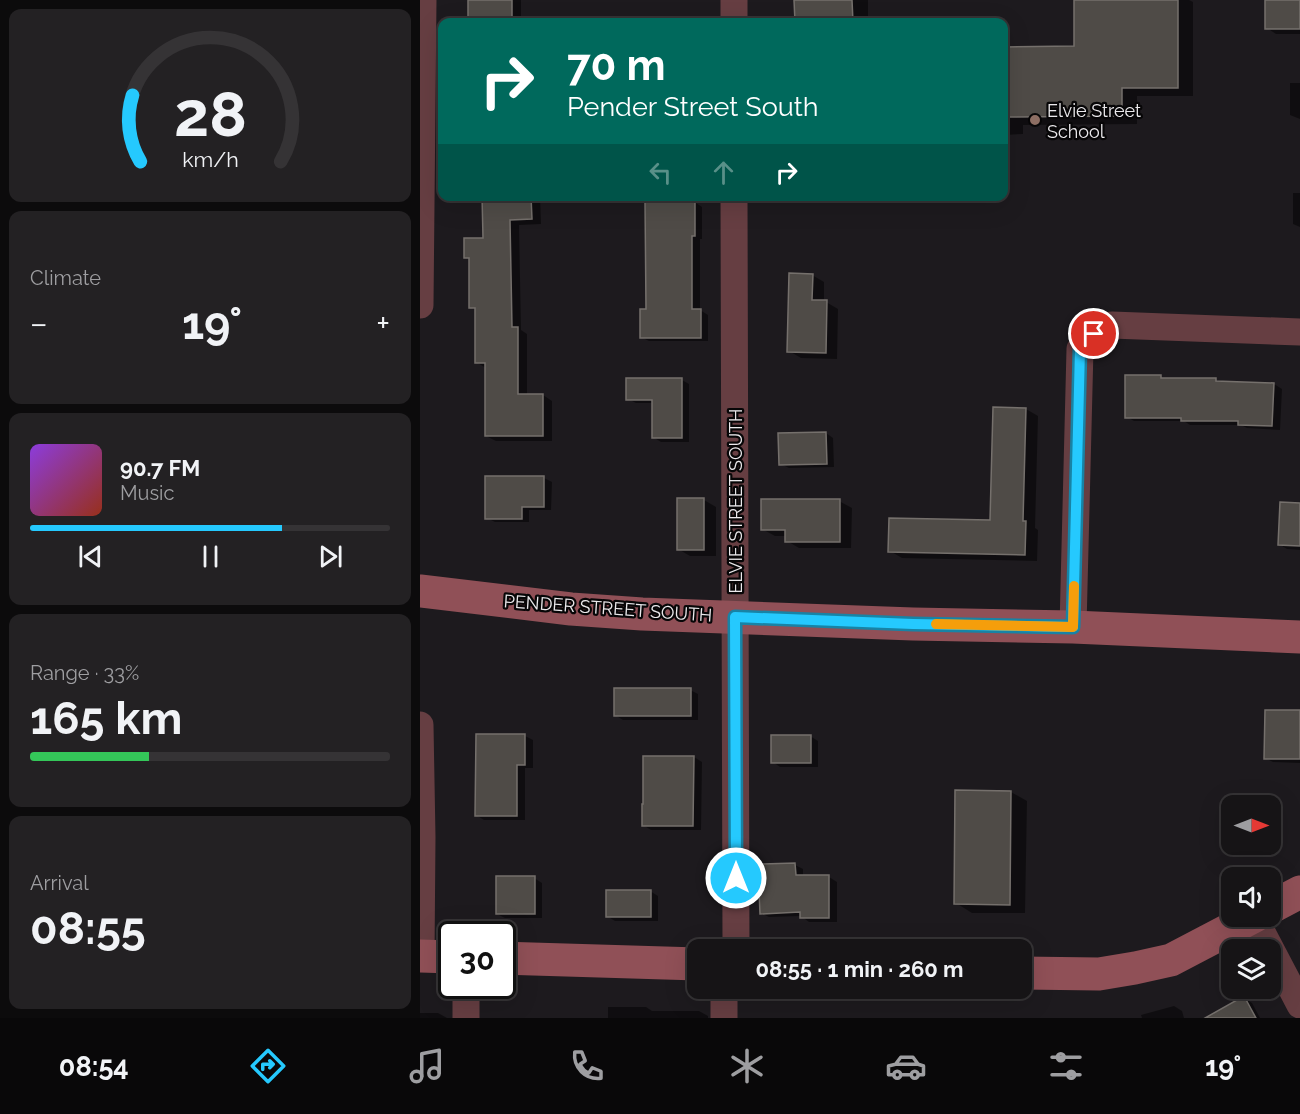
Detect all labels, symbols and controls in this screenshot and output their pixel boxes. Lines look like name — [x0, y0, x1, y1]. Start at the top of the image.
text: 70 m — [567, 41, 666, 90]
icon: right — [468, 42, 546, 120]
text: 28 — [174, 78, 246, 152]
text: Pender Street South — [567, 91, 819, 122]
place label: Elvie Street School — [1047, 100, 1141, 142]
marker: Elvie Street School — [1028, 113, 1042, 127]
text: km/h — [182, 148, 238, 173]
icon: left — [644, 156, 677, 189]
icon: ahead — [707, 156, 740, 189]
icon: right — [770, 156, 803, 189]
text: Climate — [30, 266, 101, 290]
text: 19° — [182, 297, 242, 350]
text: − — [30, 304, 48, 343]
text: + — [376, 304, 390, 343]
pin — [1068, 308, 1119, 359]
icon: arrive — [1077, 317, 1110, 350]
street label: ELVIE STREET SOUTH — [725, 409, 746, 593]
text: 90.7 FM — [120, 455, 200, 481]
text: Music — [120, 481, 174, 505]
icon: previous — [74, 540, 107, 573]
icon: pause — [194, 540, 227, 573]
icon: next — [314, 540, 347, 573]
street label: PENDER STREET SOUTH — [503, 590, 713, 626]
text: Range · 33% — [30, 661, 139, 685]
text: 165 km — [30, 692, 182, 745]
north arrow — [1221, 795, 1281, 855]
map controls — [1221, 795, 1281, 999]
position arrow — [704, 846, 768, 910]
button: sound — [1221, 867, 1281, 927]
text: Arrival — [30, 871, 89, 895]
text: 08:55 — [30, 902, 146, 955]
speed limit sign: 30 — [438, 921, 516, 999]
button: layers — [1221, 939, 1281, 999]
text: 08:55 · 1 min · 260 m — [755, 956, 964, 982]
icon: directions — [247, 1045, 289, 1087]
icon: music — [406, 1045, 448, 1087]
icon: phone — [566, 1045, 608, 1087]
icon: climate — [726, 1045, 768, 1087]
icon: car — [885, 1045, 927, 1087]
icon: filters — [1045, 1045, 1087, 1087]
text: 08:54 — [59, 1051, 129, 1082]
text: 19° — [1205, 1051, 1241, 1082]

